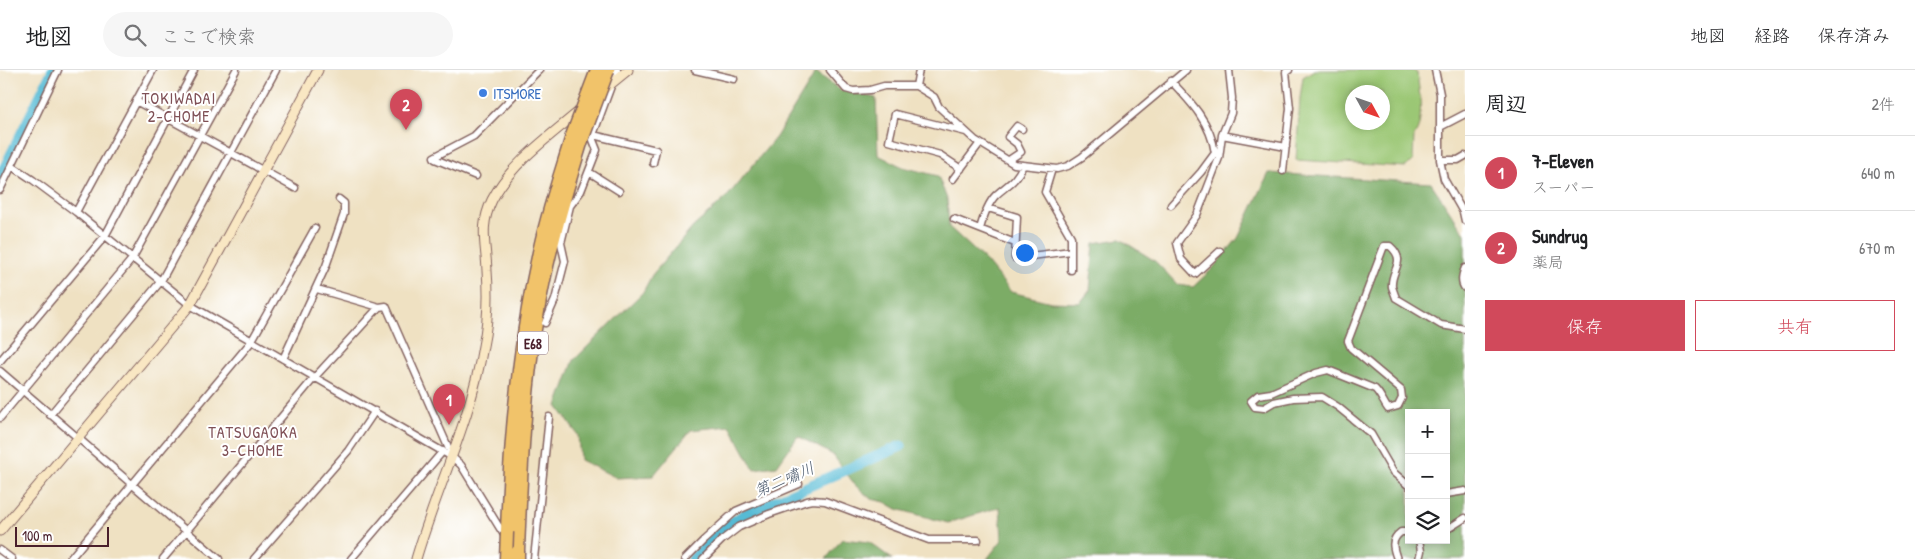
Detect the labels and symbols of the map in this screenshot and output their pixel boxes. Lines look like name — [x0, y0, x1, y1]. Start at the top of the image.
place label: ITSMORE — [493, 83, 542, 104]
north arrow — [1345, 85, 1390, 130]
district label: TOKIWADAI 2-CHOME — [142, 87, 216, 127]
marker: ITSMORE — [477, 87, 489, 99]
pin: 2 — [390, 89, 422, 130]
your location — [1012, 240, 1038, 266]
road number: E68 — [518, 332, 548, 354]
pin: 1 — [433, 384, 465, 425]
district label: TATSUGAOKA 3-CHOME — [208, 421, 298, 461]
water label: 第二嘯川 — [750, 456, 818, 502]
scale bar — [15, 524, 109, 547]

